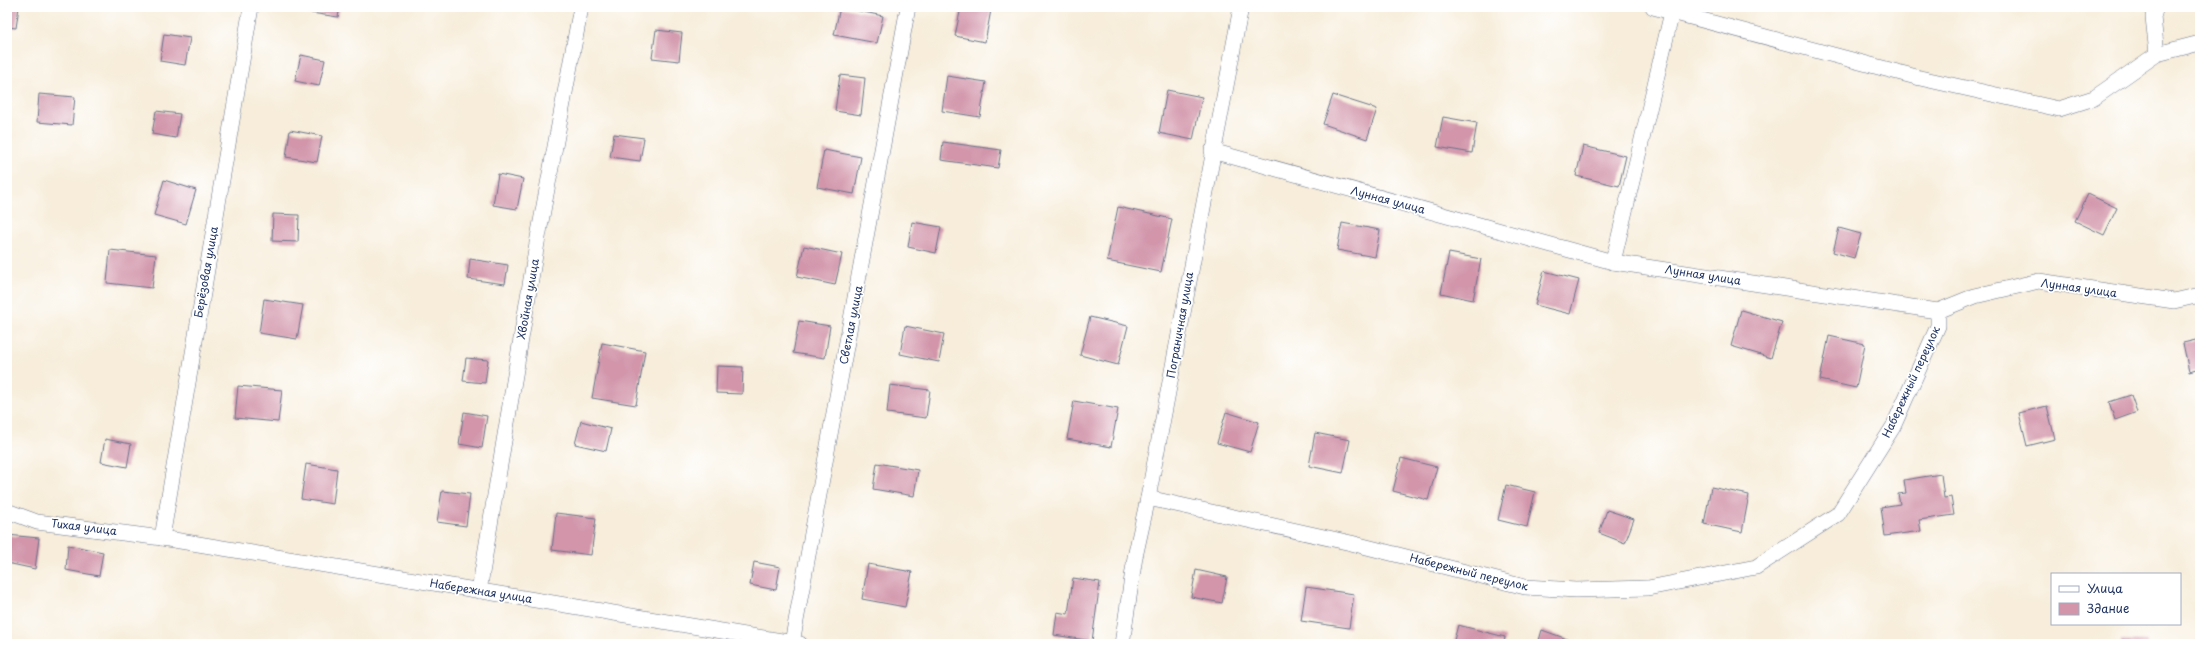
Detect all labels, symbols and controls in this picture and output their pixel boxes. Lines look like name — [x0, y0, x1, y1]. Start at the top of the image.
street label: Лунная улица — [1349, 181, 1427, 218]
street label: Берёзовая улица — [189, 225, 222, 319]
street label: Хвойная улица — [512, 257, 543, 341]
street label: Лунная улица — [1664, 260, 1742, 289]
street label: Пограничная улица — [1162, 270, 1197, 379]
street label: Лунная улица — [2040, 274, 2118, 301]
street label: Светлая улица — [835, 284, 867, 366]
street label: Набережный переулок — [1877, 323, 1944, 440]
street label: Тихая улица — [50, 514, 118, 539]
street label: Набережный переулок — [1408, 549, 1531, 595]
legend — [2051, 573, 2181, 625]
street label: Набережная улица — [429, 574, 534, 607]
text: Улица — [2087, 579, 2123, 597]
text: Здание — [2087, 599, 2129, 617]

